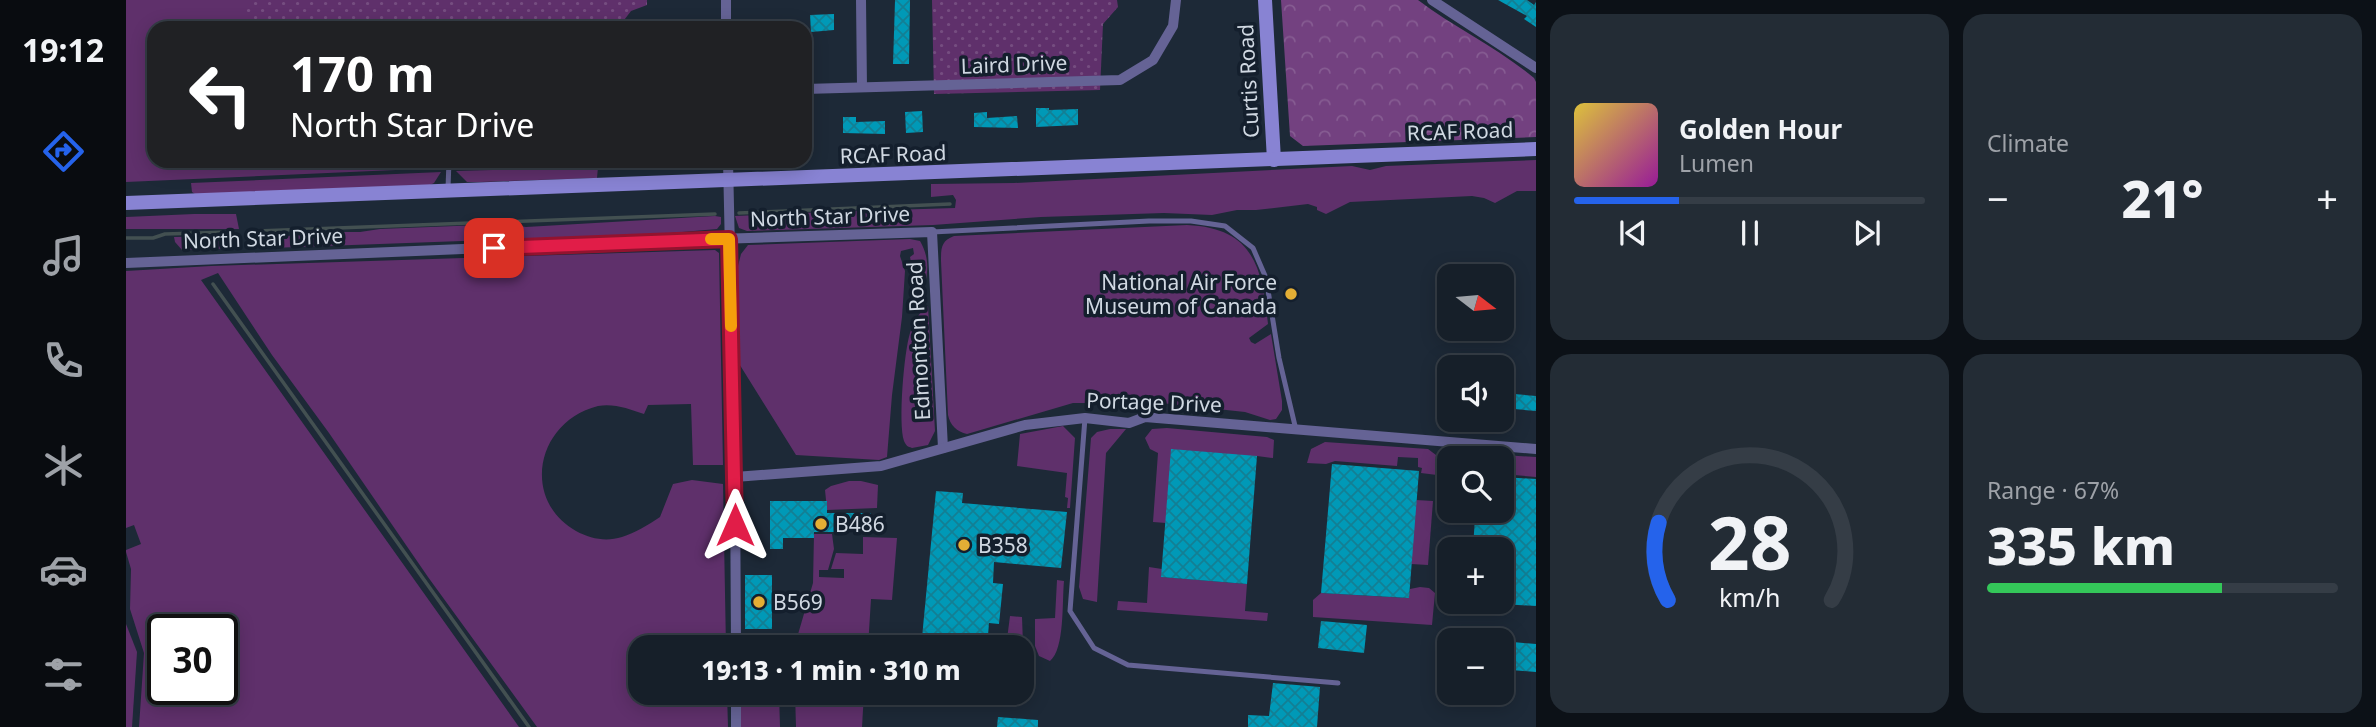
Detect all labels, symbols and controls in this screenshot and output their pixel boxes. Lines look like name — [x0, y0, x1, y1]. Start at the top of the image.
street label: Curtis Road — [1231, 23, 1265, 139]
text: 19:12 — [22, 28, 104, 71]
text: 170 m — [290, 40, 435, 106]
street label: Laird Drive — [960, 48, 1068, 80]
icon: left — [175, 49, 266, 140]
text: North Star Drive — [290, 103, 534, 146]
text: Golden Hour — [1679, 111, 1842, 147]
street label: RCAF Road — [1406, 115, 1514, 147]
icon: directions — [39, 127, 88, 176]
text: Climate — [1987, 127, 2069, 159]
street label: RCAF Road — [839, 138, 947, 170]
text: Lumen — [1679, 147, 1754, 179]
text: 21° — [2121, 162, 2204, 233]
text: − — [1987, 172, 2009, 224]
text: + — [2316, 172, 2338, 224]
street label: North Star Drive — [749, 199, 911, 233]
icon: previous — [1614, 214, 1652, 252]
icon: pause — [1731, 214, 1769, 252]
icon: next — [1848, 214, 1886, 252]
pin — [464, 218, 524, 278]
street label: North Star Drive — [182, 221, 344, 255]
icon: arrive — [475, 229, 513, 267]
icon: music — [39, 231, 88, 280]
street label: Edmonton Road — [900, 261, 936, 421]
north arrow — [1437, 264, 1514, 341]
map controls — [1437, 264, 1514, 705]
place label: National Air Force Museum of Canada — [1085, 268, 1277, 320]
marker: National Air Force Museum of Canada — [1283, 286, 1299, 302]
icon: phone — [39, 336, 88, 385]
button: sound — [1437, 355, 1514, 432]
street label: Portage Drive — [1086, 386, 1222, 418]
icon: climate — [39, 441, 88, 490]
button: search — [1437, 446, 1514, 523]
text: Range · 67% — [1987, 474, 2119, 506]
position arrow — [698, 488, 772, 562]
text: 28 — [1708, 492, 1791, 591]
text: 335 km — [1987, 509, 2175, 580]
place label: B486 — [835, 510, 885, 538]
marker: B486 — [813, 516, 829, 532]
place label: B358 — [978, 531, 1028, 559]
marker: B358 — [956, 537, 972, 553]
button: + — [1437, 537, 1514, 614]
icon: car — [39, 545, 88, 594]
text: km/h — [1719, 579, 1780, 613]
place label: B569 — [773, 588, 823, 616]
marker: B569 — [751, 594, 767, 610]
speed limit sign: 30 — [147, 614, 238, 705]
button: − — [1437, 628, 1514, 705]
icon: filters — [39, 650, 88, 699]
text: 19:13 · 1 min · 310 m — [701, 652, 961, 688]

